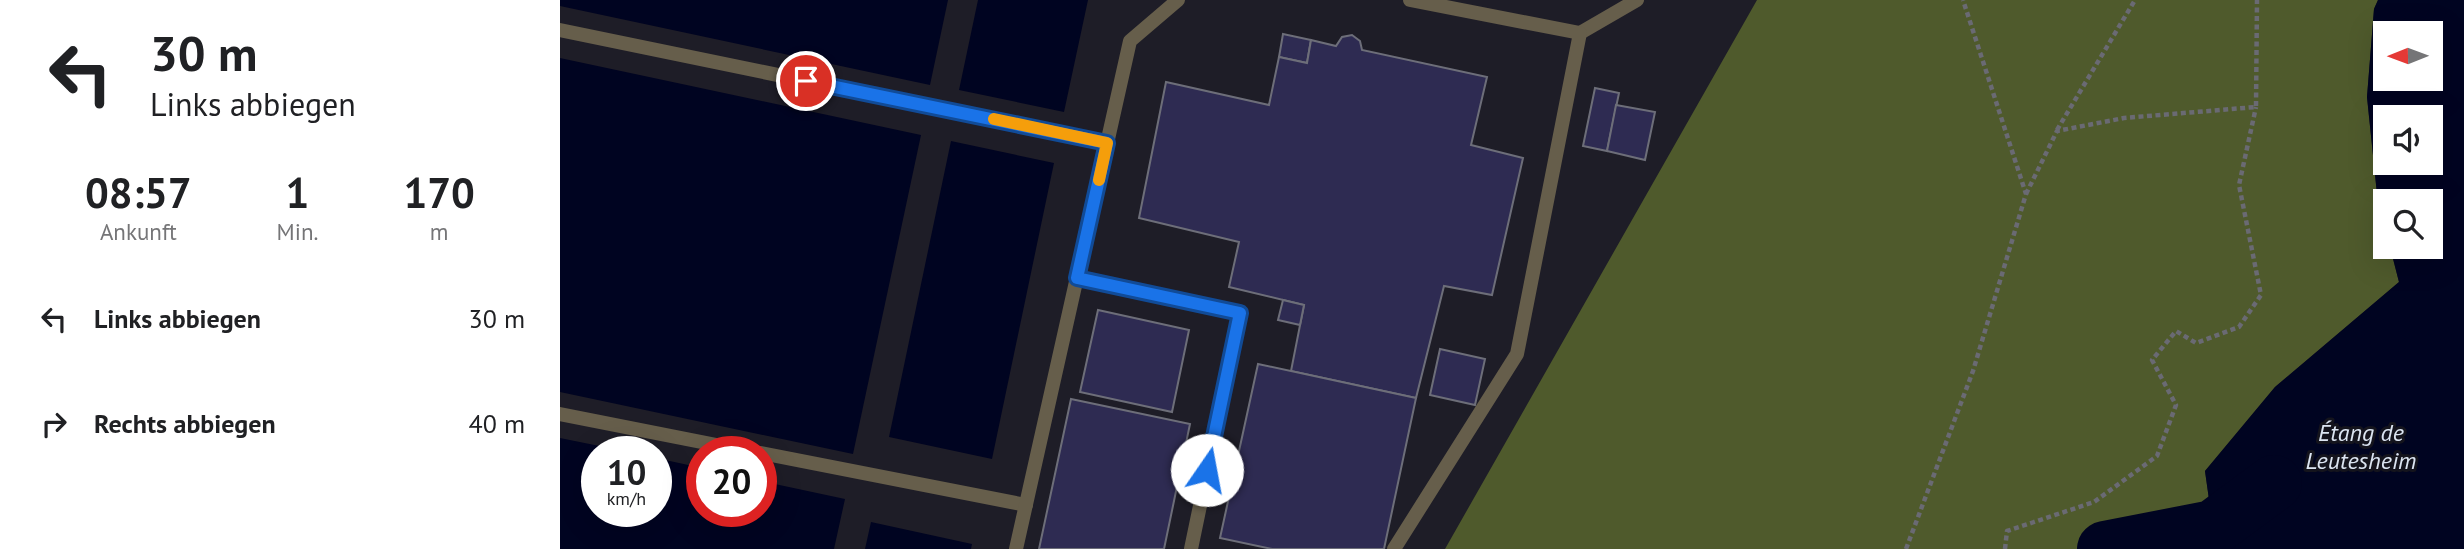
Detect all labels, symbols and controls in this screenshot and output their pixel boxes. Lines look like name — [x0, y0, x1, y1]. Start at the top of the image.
text: 30 m — [150, 21, 257, 85]
north arrow — [2373, 21, 2443, 91]
map controls — [2373, 21, 2443, 259]
icon: left — [35, 28, 126, 119]
pin — [776, 51, 836, 111]
icon: arrive — [787, 62, 825, 100]
text: Links abbiegen — [150, 83, 356, 125]
button: sound — [2373, 105, 2443, 175]
text: 08:57 — [85, 165, 192, 220]
text: 1 — [286, 165, 309, 220]
text: 170 — [403, 165, 475, 220]
button: search — [2373, 189, 2443, 259]
text: Ankunft — [100, 217, 177, 246]
text: Min. — [277, 217, 318, 246]
text: m — [430, 217, 449, 246]
icon: left — [35, 300, 73, 338]
text: Links abbiegen — [94, 302, 261, 335]
text: 30 m — [469, 302, 525, 335]
icon: right — [35, 405, 73, 443]
text: Rechts abbiegen — [94, 407, 276, 440]
text: 40 m — [469, 407, 525, 440]
water label: Étang de Leutesheim — [2306, 417, 2416, 476]
position arrow — [1170, 433, 1244, 507]
speed limit sign: 20 — [686, 436, 777, 527]
text: 10 — [607, 449, 646, 495]
text: km/h — [607, 487, 646, 510]

